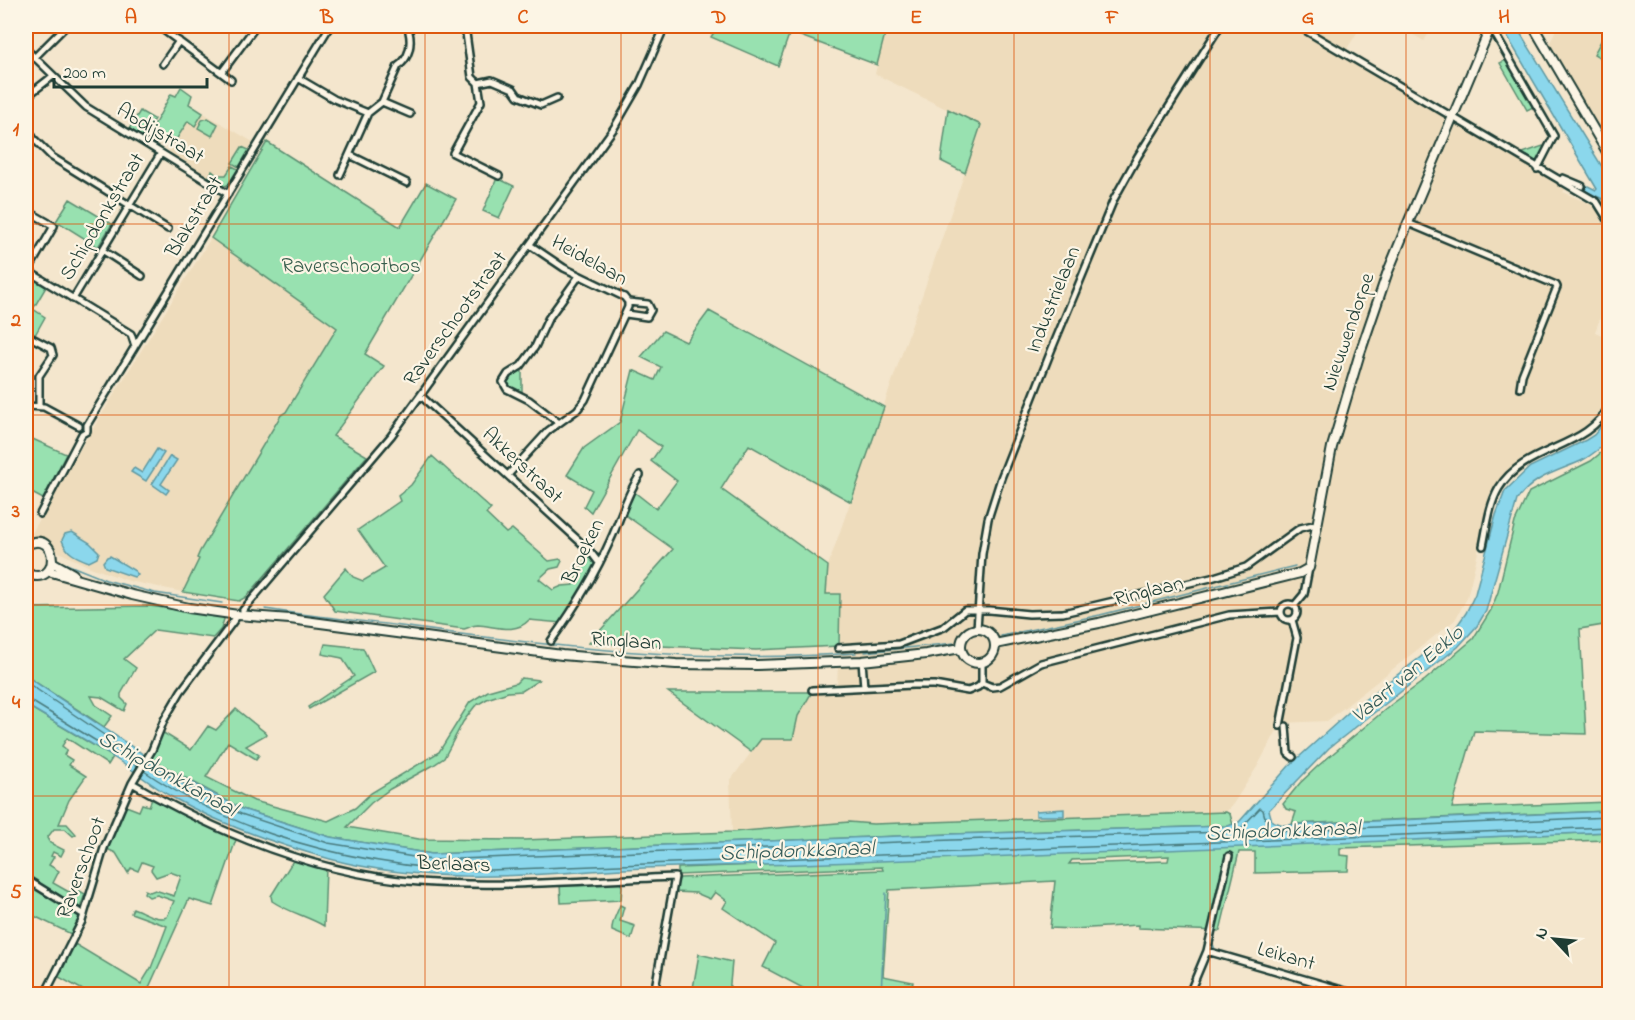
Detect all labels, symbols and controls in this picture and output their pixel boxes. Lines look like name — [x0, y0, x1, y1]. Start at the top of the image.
text: A — [125, 4, 137, 33]
text: B — [319, 4, 334, 33]
text: C — [518, 4, 529, 33]
text: D — [711, 4, 726, 33]
text: E — [910, 4, 922, 33]
text: F — [1105, 4, 1119, 33]
text: G — [1302, 4, 1315, 33]
text: H — [1498, 4, 1510, 33]
scale bar — [54, 51, 207, 89]
text: 200 m — [63, 61, 106, 87]
street label: Abdijstraat — [110, 96, 210, 172]
text: 1 — [13, 116, 20, 145]
street label: Schipdonkstraat — [53, 147, 153, 287]
street label: Blakstraat — [158, 170, 231, 265]
street label: Heidelaan — [545, 228, 633, 294]
street label: Industrielaan — [1019, 242, 1089, 358]
street label: Raverschootstraat — [397, 245, 515, 393]
park label: Raverschootbos — [281, 252, 421, 282]
street label: Nieuwendorpe — [1315, 268, 1383, 395]
text: 2 — [10, 307, 21, 336]
street label: Akkerstraat — [475, 421, 569, 511]
text: 3 — [11, 498, 20, 527]
street label: Broeken — [555, 514, 613, 591]
street label: Ringlaan — [1111, 569, 1188, 617]
water label: Vaart van Eeklo — [1345, 617, 1473, 732]
street label: Ringlaan — [589, 625, 662, 661]
text: 4 — [12, 689, 21, 718]
water label: Schipdonkkanaal — [92, 724, 244, 828]
street label: Raverschoot — [50, 813, 114, 923]
water label: Schipdonkkanaal — [1205, 813, 1363, 851]
water label: Schipdonkkanaal — [719, 833, 877, 871]
street label: Berlaars — [416, 849, 491, 881]
text: 5 — [10, 879, 22, 908]
north arrow — [1524, 909, 1584, 969]
text: N — [1529, 923, 1556, 943]
street label: Leikant — [1254, 934, 1318, 980]

